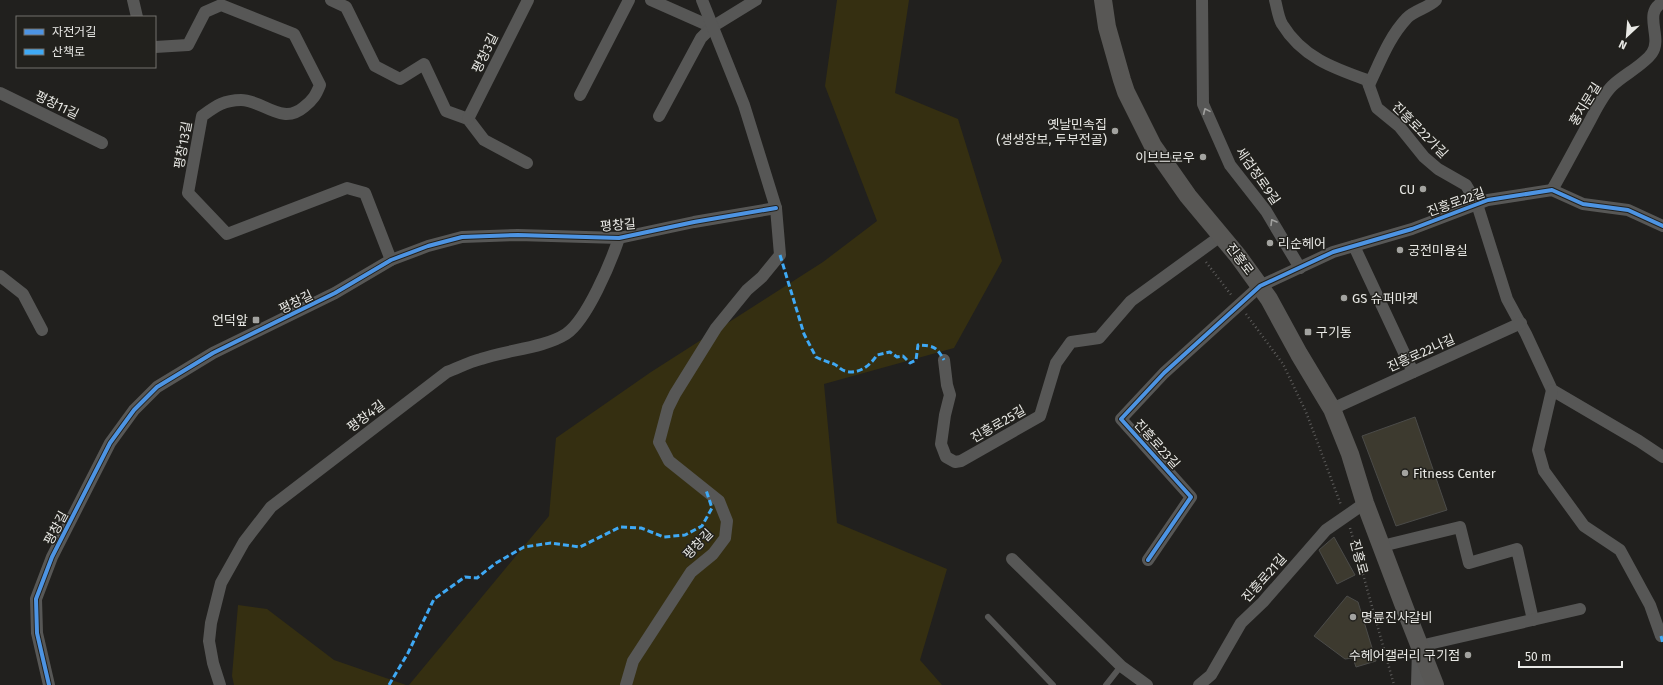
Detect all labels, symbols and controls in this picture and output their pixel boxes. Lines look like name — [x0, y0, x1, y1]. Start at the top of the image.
legend — [16, 16, 156, 68]
north arrow — [1607, 16, 1647, 56]
text: 자전거길 — [52, 25, 96, 39]
street label: 평창3길 — [469, 31, 501, 75]
text: N — [1617, 37, 1629, 52]
text: 산책로 — [52, 45, 85, 59]
street label: 홍지문길 — [1566, 80, 1604, 128]
street label: 평창11길 — [33, 88, 81, 122]
street label: 진흥로22가길 — [1389, 99, 1451, 161]
one-way arrow — [1203, 108, 1211, 116]
place label: 옛날민속집 (생생장보, 두부전골) — [996, 117, 1107, 147]
street label: 평창13길 — [171, 120, 195, 170]
marker: 옛날민속집 (생생장보, 두부전골) — [1110, 126, 1120, 136]
street label: 세검정로9길 — [1233, 144, 1283, 208]
place label: 이브브로우 — [1135, 150, 1195, 165]
marker: 이브브로우 — [1198, 152, 1208, 162]
place label: CU — [1399, 182, 1415, 197]
marker: CU — [1418, 184, 1428, 194]
street label: 진흥로22길 — [1425, 185, 1487, 219]
street label: 평창길 — [599, 216, 637, 234]
one-way arrow — [1270, 219, 1277, 226]
place label: 리순헤어 — [1278, 236, 1326, 251]
marker: 리순헤어 — [1265, 238, 1275, 248]
street label: 진흥로 — [1223, 240, 1257, 278]
place label: 궁전미용실 — [1408, 243, 1468, 258]
marker: 궁전미용실 — [1395, 245, 1405, 255]
street label: 평창길 — [277, 287, 315, 317]
place label: GS 슈퍼마켓 — [1352, 291, 1419, 306]
marker: GS 슈퍼마켓 — [1339, 293, 1349, 303]
place label: 언덕앞 — [212, 313, 248, 328]
marker: 언덕앞 — [251, 315, 261, 325]
place label: 구기동 — [1316, 325, 1352, 340]
marker: 구기동 — [1303, 327, 1313, 337]
street label: 진흥로22나길 — [1385, 331, 1457, 375]
street label: 평창4길 — [344, 397, 388, 435]
street label: 진흥로25길 — [968, 402, 1028, 446]
street label: 진흥로23길 — [1131, 416, 1183, 472]
place label: Fitness Center — [1413, 466, 1496, 481]
marker: Fitness Center — [1400, 468, 1410, 478]
street label: 평창길 — [41, 509, 71, 547]
street label: 평창길 — [680, 526, 716, 562]
street label: 진흥로 — [1347, 538, 1371, 576]
street label: 진흥로21길 — [1238, 551, 1290, 605]
place label: 명륜진사갈비 — [1361, 610, 1433, 625]
marker: 명륜진사갈비 — [1348, 612, 1358, 622]
scale bar — [1519, 643, 1622, 669]
place label: 수헤어갤러리 구기점 — [1349, 648, 1460, 663]
marker: 수헤어갤러리 구기점 — [1463, 650, 1473, 660]
text: 50 m — [1525, 650, 1551, 664]

